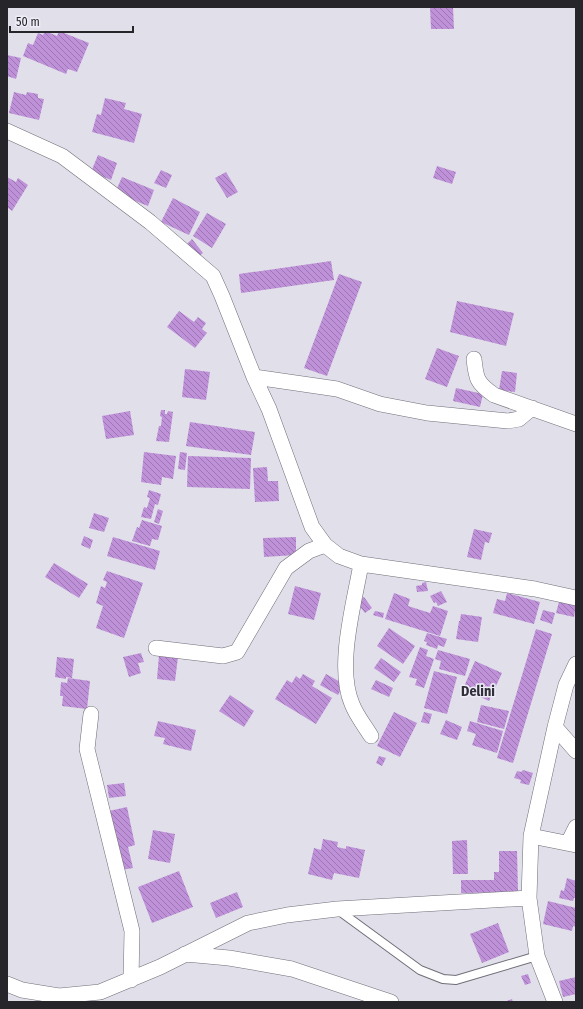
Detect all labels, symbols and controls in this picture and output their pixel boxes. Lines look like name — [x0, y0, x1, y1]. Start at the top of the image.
scale bar — [10, 8, 133, 34]
text: 50 m — [16, 15, 40, 29]
district label: Delini — [461, 683, 495, 700]

